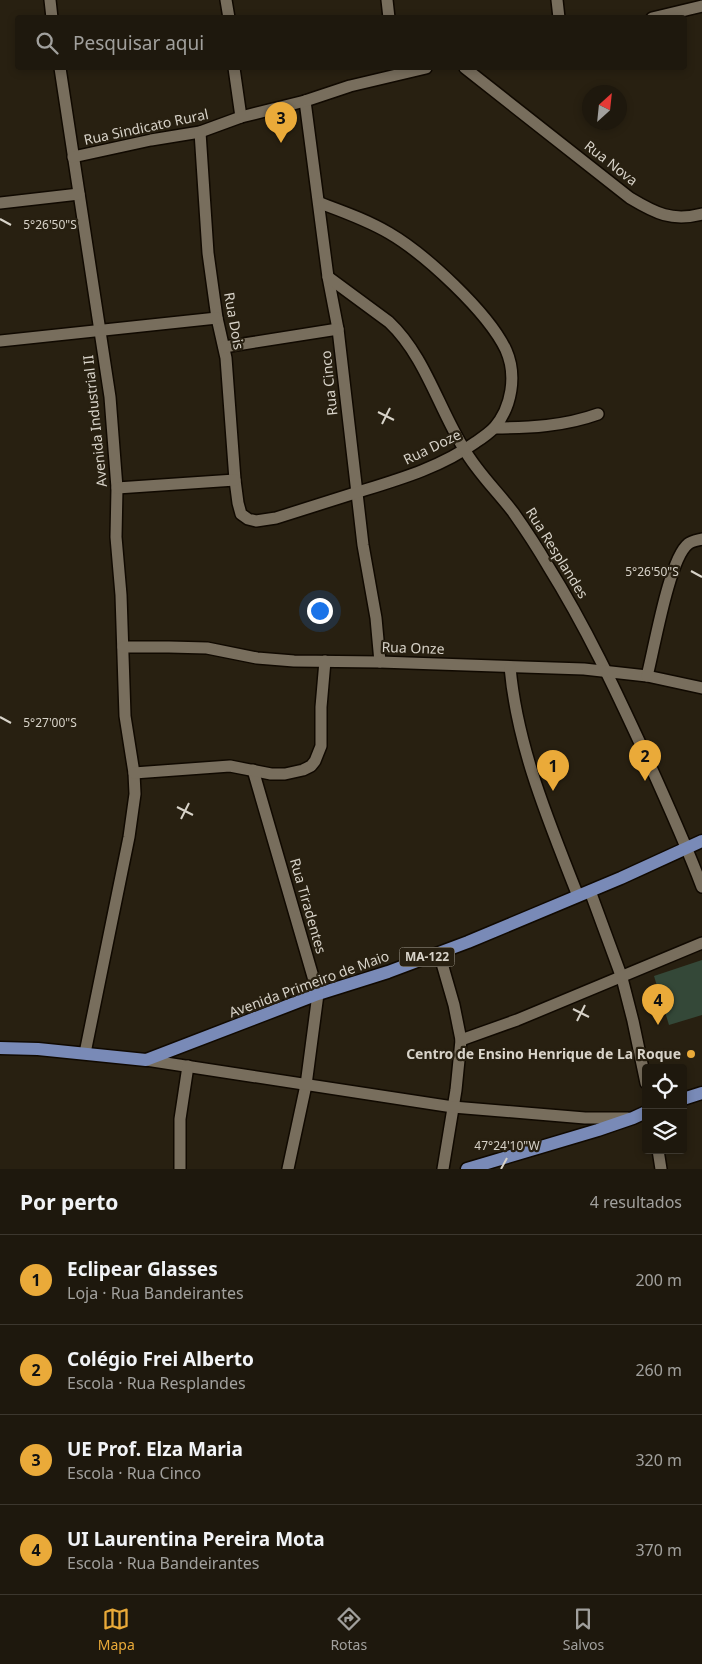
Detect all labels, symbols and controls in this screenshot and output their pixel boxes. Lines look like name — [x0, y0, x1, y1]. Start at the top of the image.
search box — [15, 15, 687, 70]
icon: search — [33, 29, 61, 57]
text: Pesquisar aqui — [73, 30, 204, 56]
north arrow — [582, 85, 627, 130]
pin: 3 — [265, 102, 297, 143]
street label: Rua Sindicato Rural — [82, 104, 210, 149]
street label: Rua Nova — [581, 136, 642, 189]
text: 5°26'50"S — [23, 216, 77, 233]
street label: Rua Dois — [220, 291, 249, 351]
street label: Rua Cinco — [316, 350, 341, 416]
street label: Avenida Industrial II — [78, 354, 111, 488]
street label: Rua Doze — [400, 424, 464, 469]
street label: Rua Resplandes — [522, 504, 593, 602]
text: 5°26'50"S — [625, 563, 679, 580]
your location — [307, 598, 333, 624]
street label: Rua Onze — [381, 637, 445, 658]
text: 5°27'00"S — [23, 714, 77, 731]
pin: 2 — [629, 740, 661, 781]
pin: 1 — [537, 750, 569, 791]
street label: Rua Tiradentes — [286, 856, 331, 956]
street label: Avenida Primeiro de Maio — [226, 946, 392, 1021]
road number: MA-122 — [400, 948, 454, 966]
pin: 4 — [642, 984, 674, 1025]
place label: Centro de Ensino Henrique de La Roque — [406, 1044, 681, 1063]
marker: Centro de Ensino Henrique de La Roque — [685, 1048, 697, 1060]
map controls — [642, 1064, 687, 1154]
button: locate — [642, 1064, 687, 1109]
button: layers — [642, 1109, 687, 1154]
text: 47°24'10"W — [474, 1137, 540, 1154]
text: Por perto — [20, 1188, 118, 1216]
text: 4 resultados — [590, 1191, 682, 1213]
text: Eclipear Glasses — [67, 1256, 218, 1282]
text: 1 — [31, 1269, 41, 1291]
text: 200 m — [635, 1269, 682, 1291]
text: Loja · Rua Bandeirantes — [67, 1282, 244, 1304]
text: Colégio Frei Alberto — [67, 1346, 254, 1372]
text: 2 — [31, 1359, 41, 1381]
text: 260 m — [635, 1359, 682, 1381]
text: Escola · Rua Resplandes — [67, 1372, 246, 1394]
text: UE Prof. Elza Maria — [67, 1436, 243, 1462]
text: 3 — [31, 1449, 41, 1471]
text: 320 m — [635, 1449, 682, 1471]
text: Escola · Rua Cinco — [67, 1462, 201, 1484]
text: UI Laurentina Pereira Mota — [67, 1526, 325, 1552]
text: 4 — [31, 1539, 41, 1561]
text: 370 m — [635, 1539, 682, 1561]
text: Escola · Rua Bandeirantes — [67, 1552, 259, 1574]
tab: Mapa — [98, 1605, 135, 1654]
tab: Rotas — [330, 1605, 367, 1654]
tab: Salvos — [563, 1605, 604, 1654]

